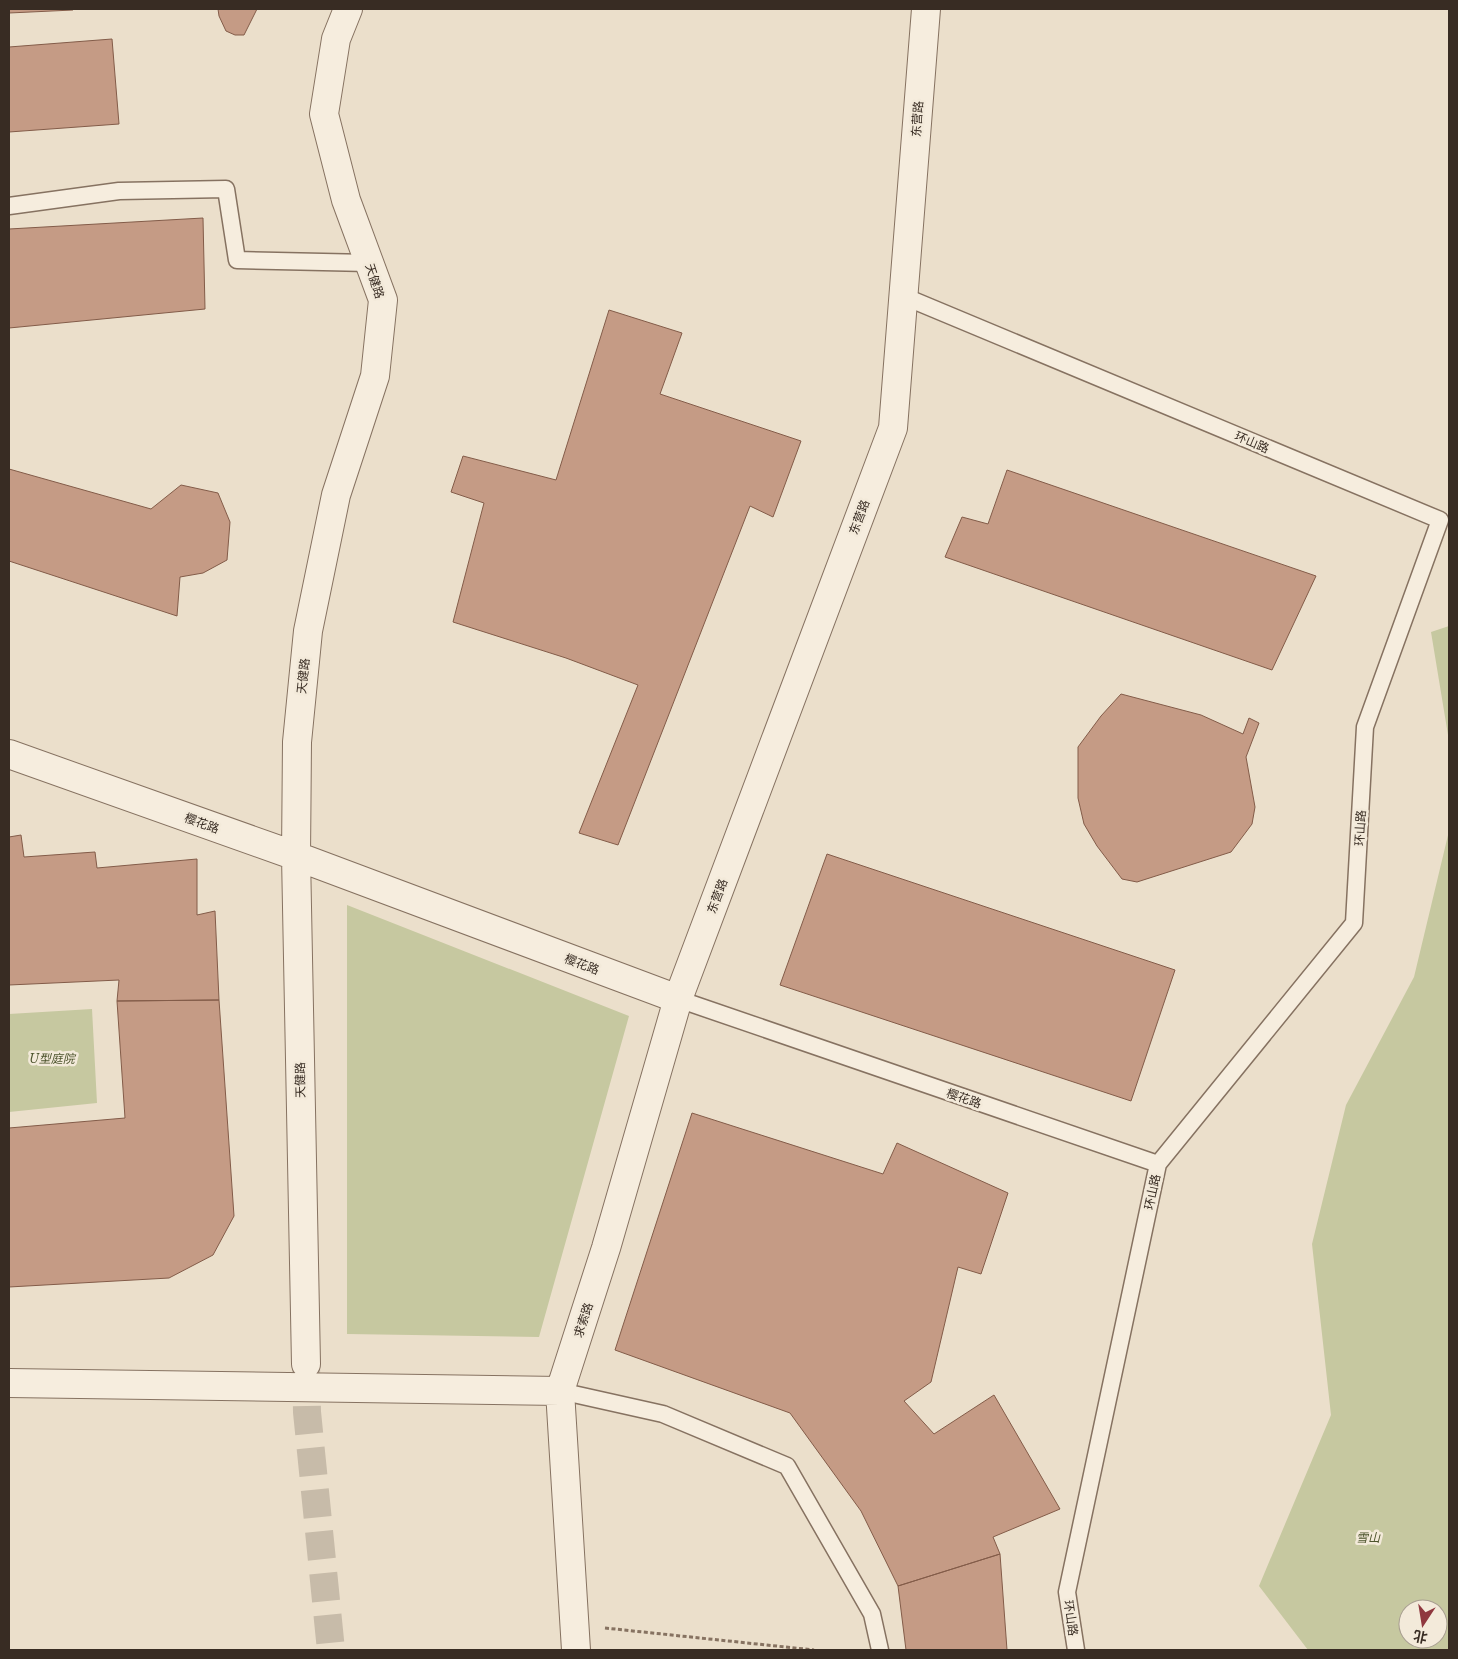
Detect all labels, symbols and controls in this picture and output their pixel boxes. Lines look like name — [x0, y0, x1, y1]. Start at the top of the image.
street label: 东营路 — [908, 101, 926, 137]
street label: 天健路 — [362, 262, 388, 300]
street label: 环山路 — [1232, 428, 1272, 456]
street label: 东营路 — [846, 498, 872, 536]
street label: 天健路 — [294, 657, 312, 695]
street label: 樱花路 — [183, 810, 221, 836]
street label: 环山路 — [1352, 810, 1368, 846]
street label: 东营路 — [704, 877, 730, 915]
street label: 樱花路 — [563, 951, 601, 977]
park label: U型庭院 — [29, 1051, 77, 1066]
street label: 天健路 — [292, 1062, 308, 1098]
street label: 樱花路 — [945, 1085, 983, 1111]
street label: 环山路 — [1141, 1173, 1163, 1211]
street label: 求索路 — [570, 1301, 596, 1339]
park label: 雪山 — [1356, 1530, 1381, 1545]
street label: 环山路 — [1061, 1599, 1081, 1637]
north arrow — [1398, 1599, 1448, 1649]
text: 北 — [1412, 1626, 1429, 1647]

